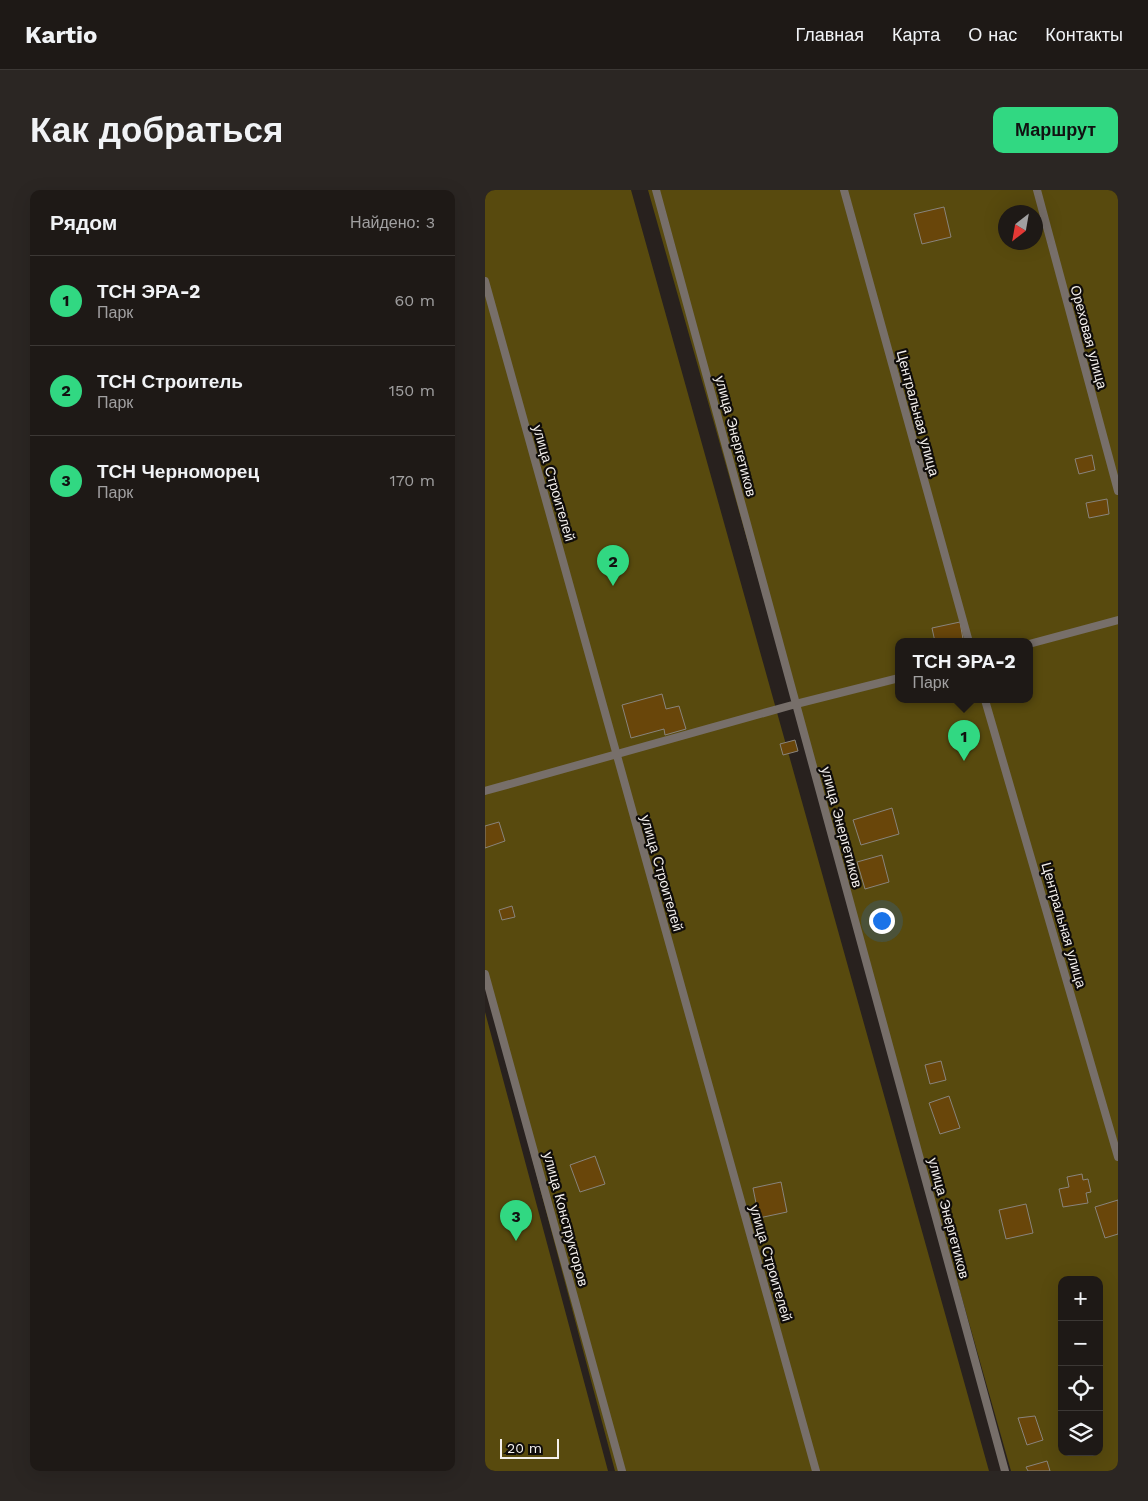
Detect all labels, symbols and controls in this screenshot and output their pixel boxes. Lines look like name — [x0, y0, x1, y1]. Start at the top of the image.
text: Kartio — [25, 21, 97, 49]
text: Главная — [795, 24, 864, 45]
text: Карта — [892, 24, 940, 45]
text: О нас — [968, 24, 1017, 45]
text: Контакты — [1045, 24, 1123, 45]
button: Маршрут — [993, 107, 1118, 153]
text: Как добраться — [30, 109, 283, 151]
north arrow — [998, 205, 1043, 250]
text: Рядом — [50, 210, 117, 235]
text: Найдено: 3 — [350, 213, 435, 232]
text: ТСН ЭРА-2 — [97, 280, 200, 303]
street label: Ореховая улица — [1067, 283, 1111, 391]
text: 1 — [63, 291, 69, 310]
text: 60 m — [395, 291, 435, 310]
text: Парк — [97, 303, 133, 322]
street label: Центральная улица — [893, 348, 943, 478]
text: ТСН Строитель — [97, 370, 243, 393]
street label: улица Энергетиков — [712, 374, 760, 498]
text: 2 — [61, 381, 71, 400]
text: 150 m — [389, 381, 435, 400]
text: Парк — [97, 393, 133, 412]
street label: улица Строителей — [530, 423, 578, 543]
text: ТСН Черноморец — [97, 460, 259, 483]
text: 3 — [61, 471, 71, 490]
text: 170 m — [389, 471, 435, 490]
text: Парк — [97, 483, 133, 502]
pin: 2 — [597, 545, 629, 586]
popup — [895, 638, 1033, 703]
text: ТСН ЭРА-2 — [912, 650, 1016, 673]
text: Парк — [912, 673, 949, 692]
pin: 1 — [948, 720, 980, 761]
street label: улица Энергетиков — [818, 765, 866, 889]
street label: улица Строителей — [638, 813, 686, 933]
street label: Центральная улица — [1038, 860, 1090, 990]
your location — [869, 908, 895, 934]
street label: улица Конструкторов — [540, 1150, 592, 1288]
street label: улица Энергетиков — [925, 1156, 973, 1280]
pin: 3 — [500, 1200, 532, 1241]
street label: улица Строителей — [747, 1203, 795, 1323]
map controls — [1058, 1276, 1103, 1456]
button: + — [1058, 1276, 1103, 1321]
button: − — [1058, 1321, 1103, 1366]
button: locate — [1058, 1366, 1103, 1411]
button: layers — [1058, 1411, 1103, 1456]
scale bar — [500, 1436, 559, 1459]
text: 20 m — [507, 1440, 542, 1456]

